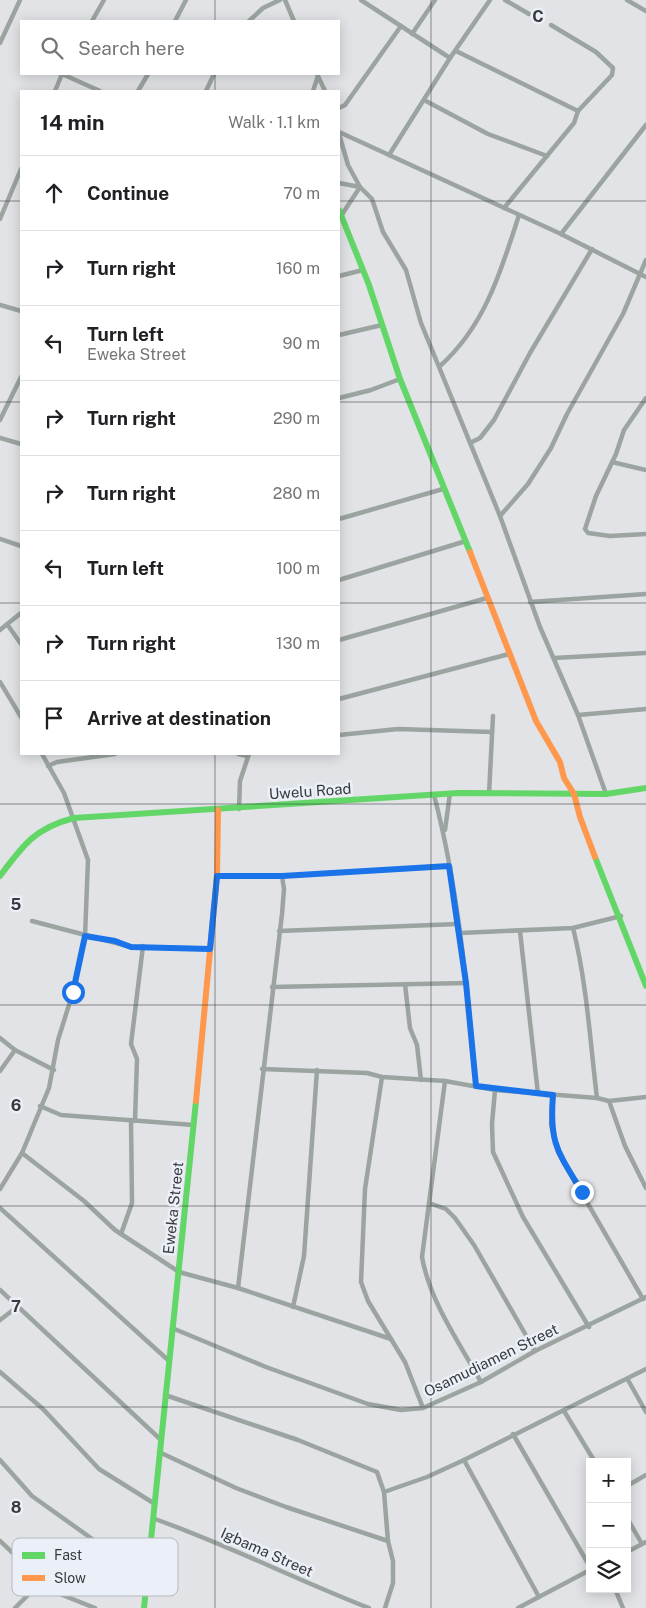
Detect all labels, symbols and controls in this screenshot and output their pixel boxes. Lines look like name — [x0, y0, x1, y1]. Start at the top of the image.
text: C — [532, 7, 544, 26]
search box — [20, 20, 340, 75]
icon: search — [38, 34, 66, 62]
text: Search here — [78, 37, 185, 59]
text: 14 min — [40, 110, 104, 135]
text: Walk · 1.1 km — [228, 113, 320, 132]
icon: ahead — [40, 179, 68, 207]
text: Continue — [87, 182, 169, 204]
text: 70 m — [283, 184, 320, 203]
icon: right — [40, 254, 68, 282]
text: Turn right — [87, 257, 176, 279]
text: 160 m — [276, 259, 320, 278]
text: Turn left — [87, 323, 164, 345]
icon: left — [40, 329, 68, 357]
text: 90 m — [283, 334, 320, 353]
text: Eweka Street — [87, 345, 186, 364]
icon: right — [40, 404, 68, 432]
text: Turn right — [87, 407, 176, 429]
text: 290 m — [273, 409, 320, 428]
icon: right — [40, 479, 68, 507]
text: Turn right — [87, 482, 176, 504]
text: 280 m — [273, 484, 320, 503]
icon: left — [40, 554, 68, 582]
text: Turn left — [87, 557, 164, 579]
text: 100 m — [276, 559, 320, 578]
icon: right — [40, 629, 68, 657]
text: Turn right — [87, 632, 176, 654]
text: 130 m — [276, 634, 320, 653]
icon: arrive — [40, 704, 68, 732]
text: Arrive at destination — [87, 707, 271, 729]
street label: Uwelu Road — [268, 780, 352, 802]
text: 5 — [11, 895, 22, 914]
route start — [62, 981, 85, 1004]
text: 6 — [11, 1096, 21, 1115]
street label: Eweka Street — [160, 1161, 186, 1255]
route end — [571, 1181, 594, 1204]
text: 7 — [11, 1297, 21, 1316]
street label: Osamudiamen Street — [421, 1320, 561, 1400]
map controls — [586, 1458, 631, 1593]
button: + — [586, 1458, 631, 1503]
text: 8 — [11, 1498, 22, 1517]
button: − — [586, 1503, 631, 1548]
street label: Igbama Street — [218, 1524, 316, 1580]
legend — [12, 1538, 178, 1596]
text: Fast — [54, 1547, 82, 1563]
button: layers — [586, 1548, 631, 1593]
text: Slow — [54, 1570, 86, 1586]

